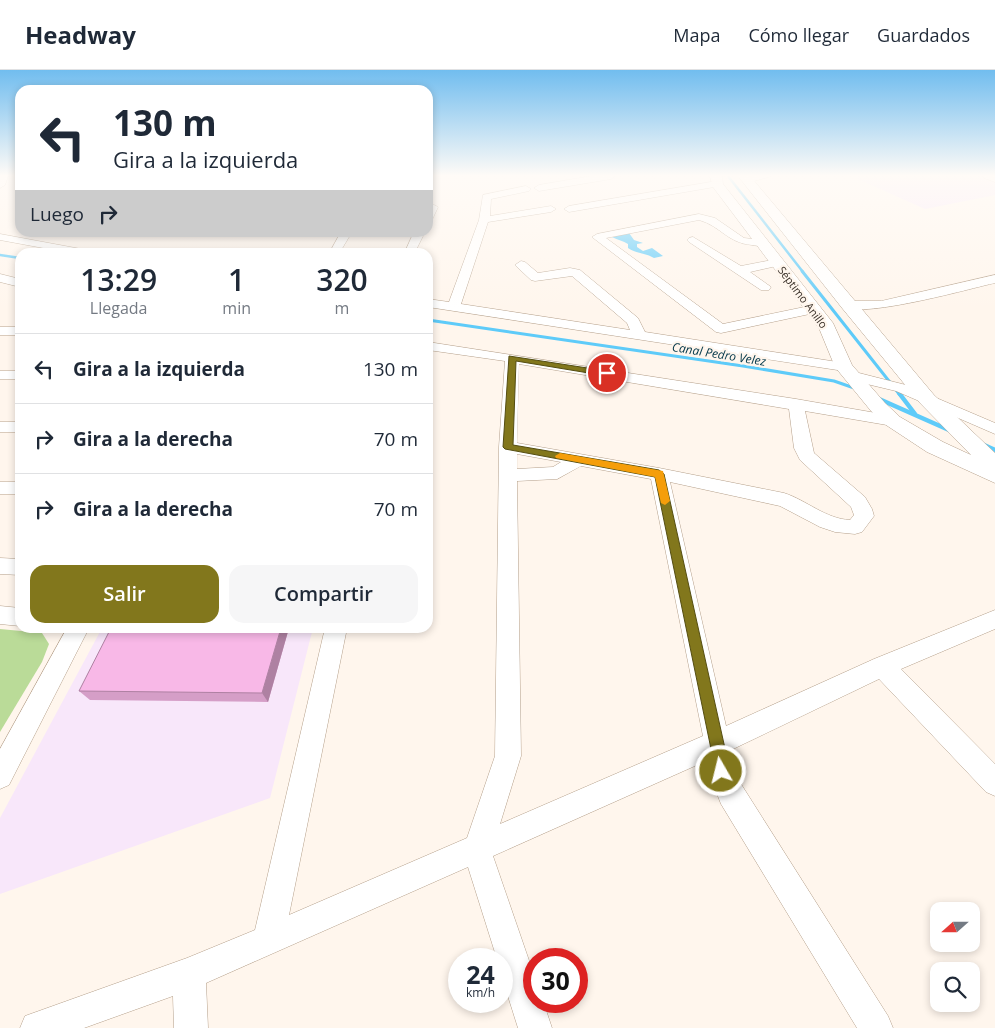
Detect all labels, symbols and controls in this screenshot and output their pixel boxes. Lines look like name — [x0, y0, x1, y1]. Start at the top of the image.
text: Headway — [25, 18, 136, 51]
text: Mapa — [673, 23, 720, 47]
text: Cómo llegar — [748, 23, 849, 47]
text: Guardados — [877, 23, 970, 47]
text: 130 m — [113, 99, 217, 146]
icon: left — [30, 105, 95, 170]
text: Gira a la izquierda — [113, 144, 298, 174]
icon: right — [94, 200, 122, 228]
text: Luego — [30, 201, 84, 227]
text: 13:29 — [80, 259, 157, 300]
text: 1 — [228, 259, 245, 300]
text: 320 — [316, 259, 368, 300]
street label: Séptimo Anillo — [775, 263, 831, 331]
text: Llegada — [90, 297, 147, 319]
text: min — [222, 297, 251, 319]
text: m — [335, 297, 349, 319]
water label: Canal Pedro Velez — [671, 338, 768, 370]
pin — [586, 352, 628, 394]
icon: left — [30, 355, 58, 383]
text: Gira a la izquierda — [73, 356, 245, 382]
text: 130 m — [363, 356, 418, 382]
icon: arrive — [593, 359, 621, 387]
icon: right — [30, 425, 58, 453]
text: Gira a la derecha — [73, 426, 233, 452]
text: 70 m — [374, 426, 418, 452]
icon: right — [30, 495, 58, 523]
text: Gira a la derecha — [73, 496, 233, 522]
text: 70 m — [374, 496, 418, 522]
button: Salir — [30, 565, 219, 623]
button: Compartir — [229, 565, 418, 623]
position arrow — [694, 744, 746, 796]
north arrow — [930, 902, 980, 952]
map controls — [930, 902, 980, 1012]
speed limit sign: 30 — [523, 948, 588, 1013]
text: 24 — [466, 957, 495, 991]
button: search — [930, 962, 980, 1012]
text: km/h — [466, 984, 495, 1001]

